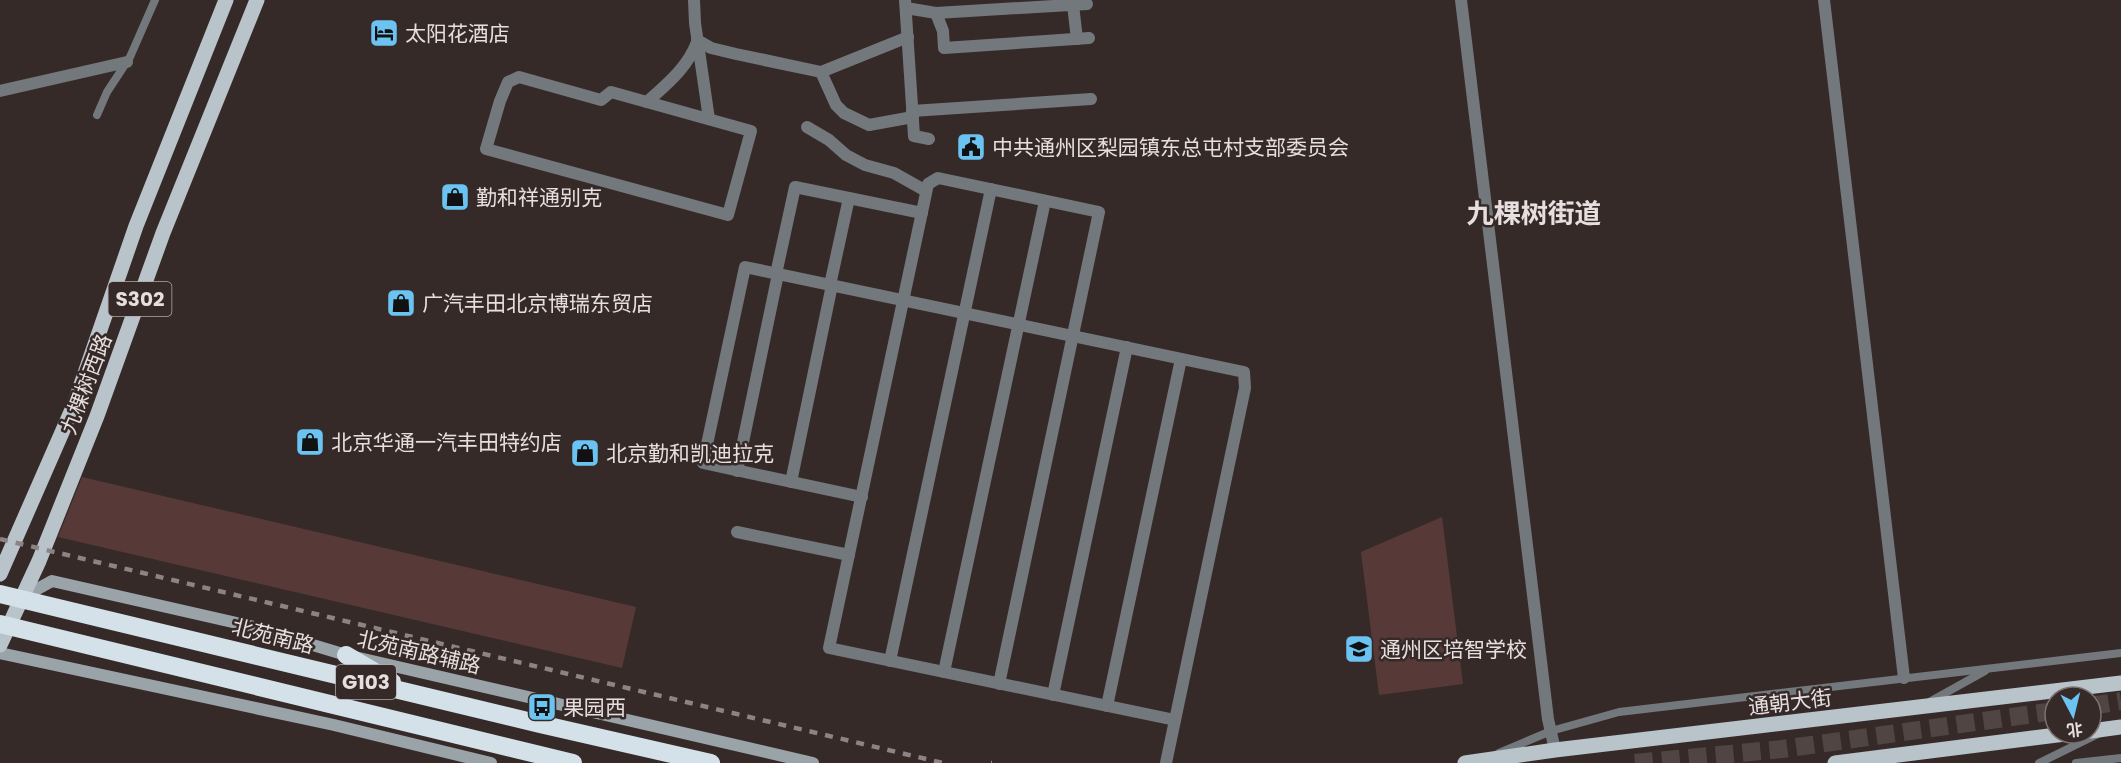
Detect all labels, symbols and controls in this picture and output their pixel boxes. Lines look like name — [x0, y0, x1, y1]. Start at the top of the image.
hotel icon: 太阳花酒店 — [368, 17, 400, 49]
place label: 太阳花酒店 — [405, 19, 510, 48]
public building icon: 中共通州区梨园镇东总屯村支部委员会 — [955, 131, 987, 163]
place label: 中共通州区梨园镇东总屯村支部委员会 — [992, 133, 1349, 162]
shop icon: 勤和祥通别克 — [439, 181, 471, 213]
place label: 勤和祥通别克 — [476, 183, 602, 212]
district label: 九棵树街道 — [1467, 195, 1602, 232]
road number: S302 — [108, 282, 172, 316]
shop icon: 广汽丰田北京博瑞东贸店 — [385, 287, 417, 319]
place label: 广汽丰田北京博瑞东贸店 — [422, 289, 653, 318]
street label: 九棵树西路 — [54, 330, 118, 438]
shop icon: 北京华通一汽丰田特约店 — [294, 426, 326, 458]
place label: 北京华通一汽丰田特约店 — [331, 428, 562, 457]
shop icon: 北京勤和凯迪拉克 — [569, 437, 601, 469]
place label: 北京勤和凯迪拉克 — [606, 439, 774, 468]
street label: 北苑南路 — [229, 612, 317, 660]
street label: 北苑南路辅路 — [354, 624, 484, 680]
school or university icon: 通州区培智学校 — [1343, 633, 1375, 665]
place label: 通州区培智学校 — [1380, 635, 1527, 664]
road number: G103 — [336, 665, 396, 699]
street label: 通朝大街 — [1747, 682, 1833, 722]
north arrow — [2043, 685, 2103, 745]
bus stop icon: 果园西 — [526, 691, 558, 723]
place label: 果园西 — [563, 693, 626, 722]
text: 北 — [2065, 717, 2084, 742]

